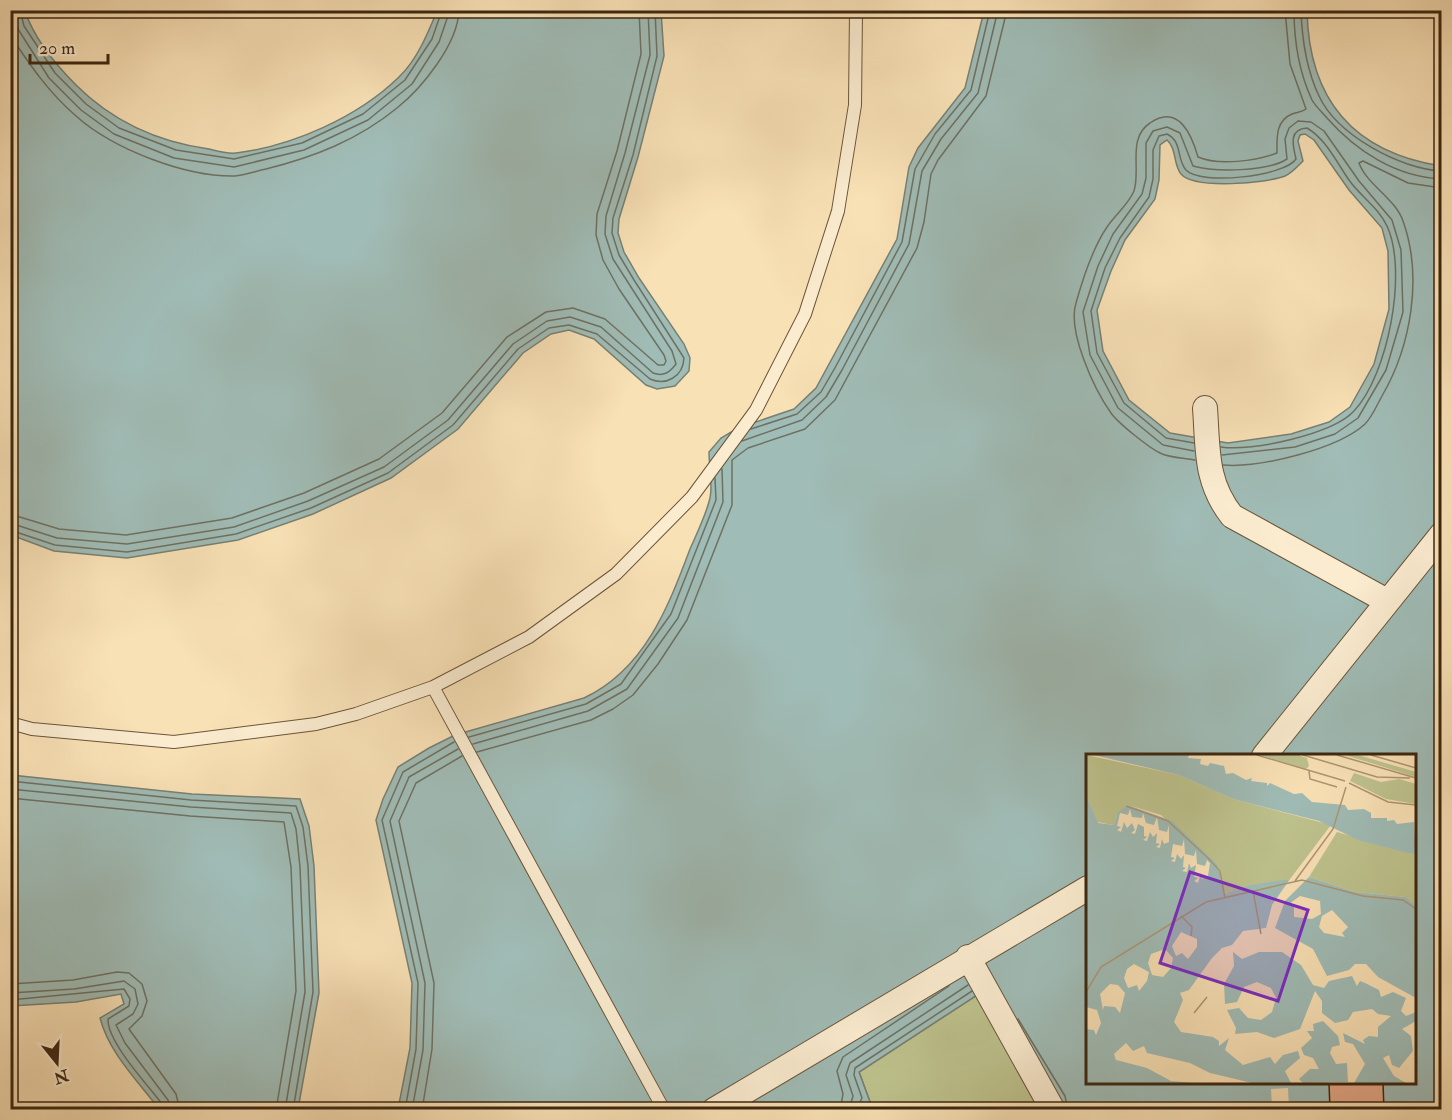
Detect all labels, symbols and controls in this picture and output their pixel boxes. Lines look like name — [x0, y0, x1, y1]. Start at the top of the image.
scale bar — [30, 27, 108, 65]
text: 20 m — [39, 37, 75, 60]
inset map — [1086, 754, 1416, 1084]
north arrow — [27, 1033, 87, 1093]
text: N — [51, 1064, 72, 1088]

